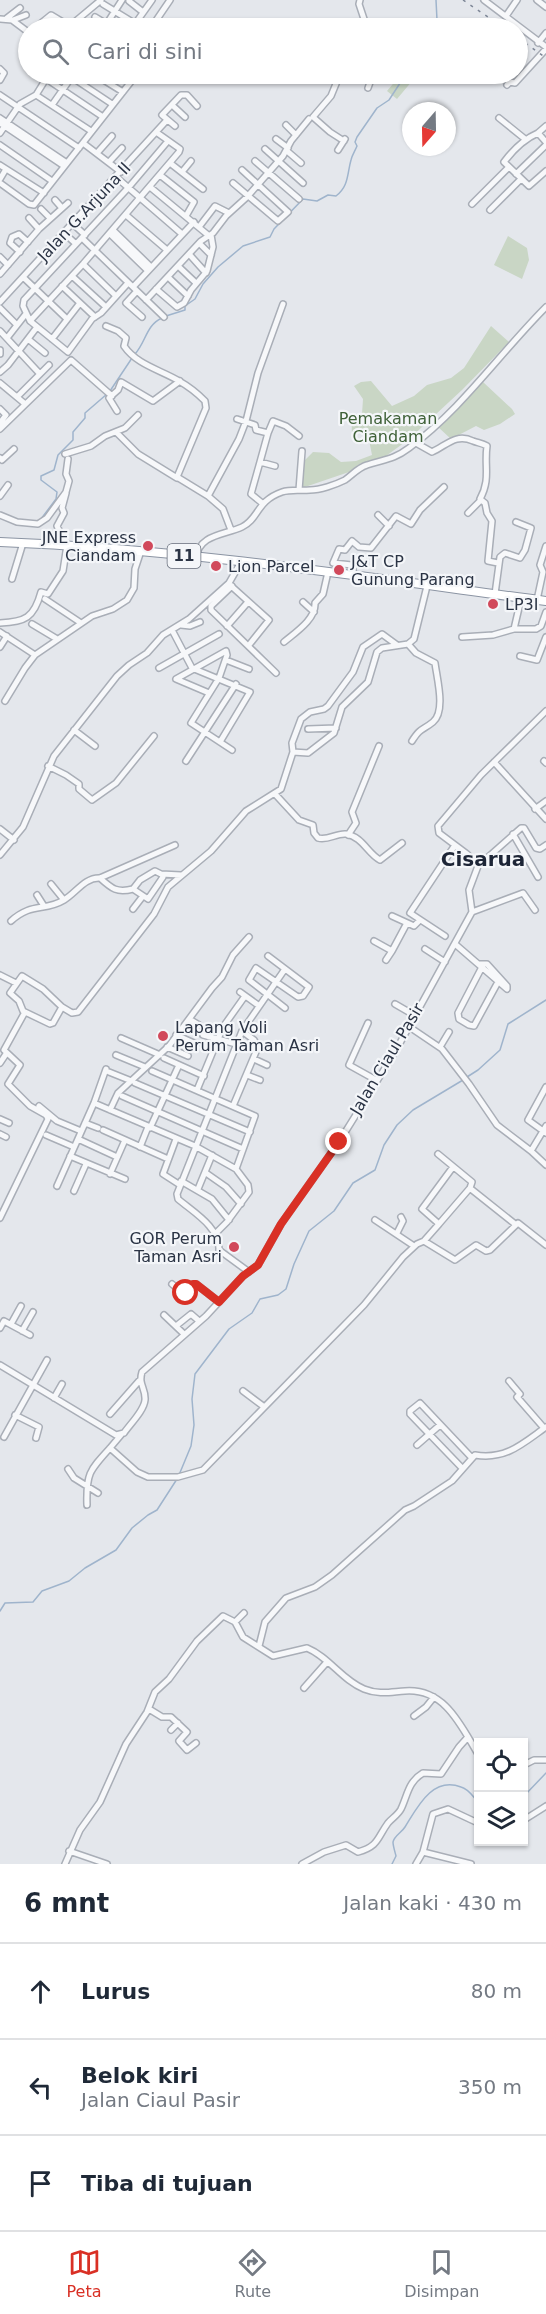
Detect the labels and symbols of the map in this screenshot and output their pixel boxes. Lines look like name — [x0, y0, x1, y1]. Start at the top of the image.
north arrow — [402, 102, 456, 156]
street label: Jalan G.Arjuna ll — [33, 159, 134, 266]
park label: Pemakaman Ciandam — [339, 409, 437, 446]
place label: JNE Express Ciandam — [41, 528, 136, 565]
marker: JNE Express Ciandam — [141, 539, 155, 553]
road number: 11 — [168, 544, 201, 568]
place label: J&T CP Gunung Parang — [350, 552, 475, 589]
place label: Lion Parcel — [228, 557, 314, 576]
marker: Lion Parcel — [209, 559, 223, 573]
marker: J&T CP Gunung Parang — [332, 563, 346, 577]
place label: LP3I — [505, 595, 538, 614]
marker: LP3I — [486, 597, 500, 611]
district label: Cisarua — [441, 847, 525, 871]
street label: Jalan Ciaul Pasir — [346, 999, 428, 1119]
place label: Lapang Voli Perum Taman Asri — [175, 1018, 319, 1055]
marker: Lapang Voli Perum Taman Asri — [156, 1029, 170, 1043]
route end — [325, 1128, 351, 1154]
place label: GOR Perum Taman Asri — [130, 1229, 222, 1266]
marker: GOR Perum Taman Asri — [227, 1240, 241, 1254]
route start — [172, 1279, 198, 1305]

